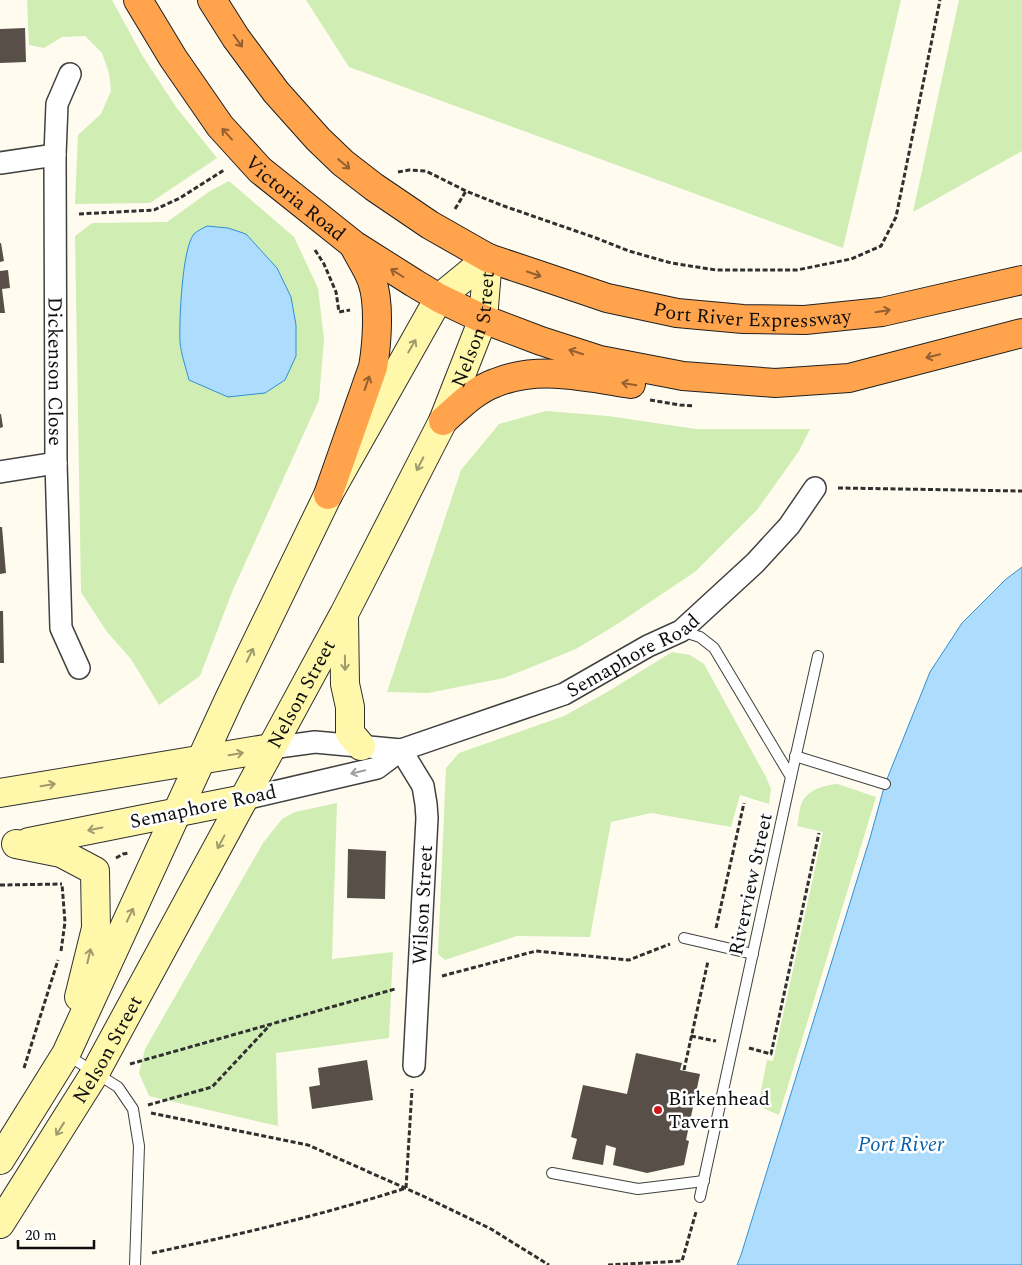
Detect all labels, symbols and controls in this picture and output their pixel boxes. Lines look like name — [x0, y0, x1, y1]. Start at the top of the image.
one-way arrow — [233, 34, 244, 47]
one-way arrow — [221, 128, 233, 141]
street label: Victoria Road — [237, 149, 352, 249]
one-way arrow — [338, 158, 351, 169]
one-way arrow — [391, 268, 405, 278]
one-way arrow — [526, 269, 542, 279]
street label: Nelson Street — [444, 270, 503, 392]
street label: Port River Expressway — [650, 294, 854, 336]
street label: Dickenson Close — [39, 297, 70, 446]
one-way arrow — [875, 306, 891, 316]
one-way arrow — [408, 339, 418, 354]
one-way arrow — [568, 347, 584, 357]
one-way arrow — [926, 352, 942, 361]
one-way arrow — [363, 375, 372, 391]
one-way arrow — [621, 379, 637, 389]
one-way arrow — [415, 457, 425, 472]
street label: Semaphore Road — [561, 607, 707, 706]
street label: Nelson Street — [260, 634, 344, 754]
one-way arrow — [246, 648, 255, 663]
one-way arrow — [340, 654, 350, 671]
one-way arrow — [228, 749, 244, 759]
one-way arrow — [351, 768, 367, 777]
street label: Semaphore Road — [127, 777, 279, 837]
one-way arrow — [40, 779, 56, 789]
street label: Riverview Street — [721, 810, 781, 958]
one-way arrow — [87, 824, 103, 834]
one-way arrow — [215, 834, 225, 848]
street label: Wilson Street — [405, 844, 441, 966]
one-way arrow — [126, 908, 135, 923]
one-way arrow — [85, 948, 94, 964]
street label: Nelson Street — [65, 990, 150, 1110]
place label: Birkenhead Tavern — [668, 1084, 770, 1137]
marker: Birkenhead Tavern — [652, 1104, 664, 1116]
one-way arrow — [54, 1122, 64, 1136]
water label: Port River — [858, 1129, 945, 1161]
scale bar — [18, 1218, 94, 1250]
text: 20 m — [25, 1224, 57, 1247]

